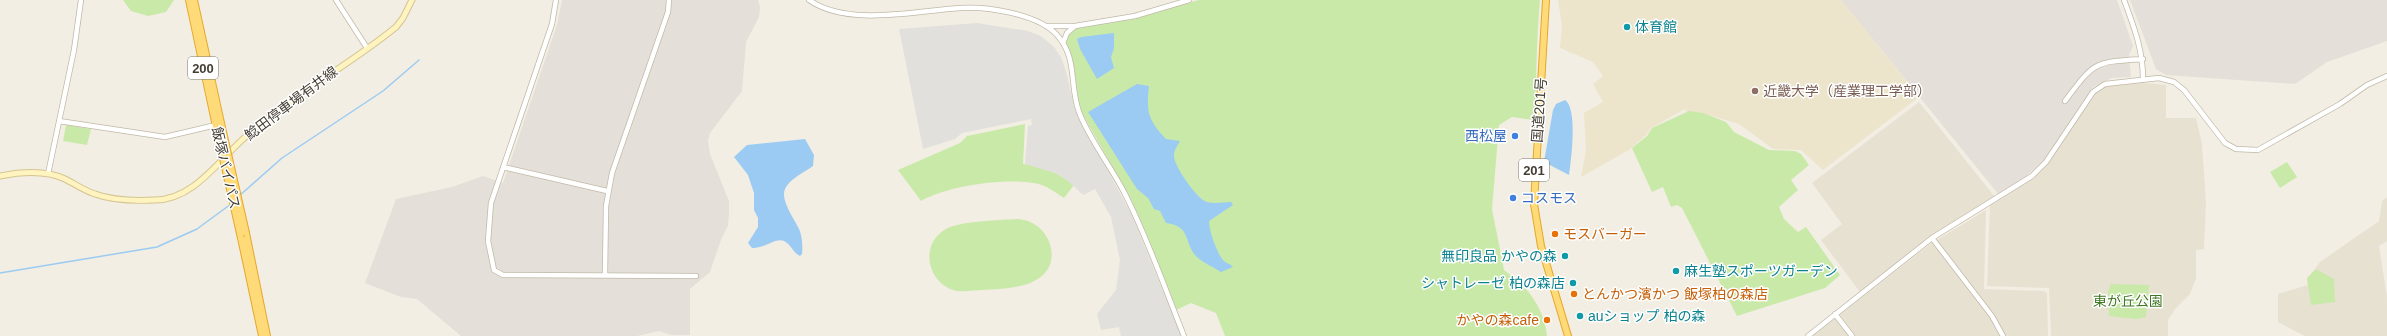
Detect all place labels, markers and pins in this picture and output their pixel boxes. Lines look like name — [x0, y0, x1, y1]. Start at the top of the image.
place label: 体育館 — [1635, 19, 1677, 35]
marker: 体育館 — [1622, 22, 1632, 32]
place label: 近畿大学（産業理工学部） — [1763, 83, 1931, 99]
marker: 近畿大学（産業理工学部） — [1750, 86, 1760, 96]
place label: 西松屋 — [1465, 128, 1507, 144]
marker: 西松屋 — [1510, 131, 1520, 141]
place label: コスモス — [1521, 190, 1577, 206]
marker: コスモス — [1508, 193, 1518, 203]
place label: モスバーガー — [1563, 226, 1647, 242]
marker: モスバーガー — [1550, 229, 1560, 239]
place label: 無印良品 かやの森 — [1441, 248, 1557, 264]
marker: 無印良品 かやの森 — [1560, 251, 1570, 261]
place label: 麻生塾スポーツガーデン — [1684, 263, 1838, 279]
marker: 麻生塾スポーツガーデン — [1671, 266, 1681, 276]
place label: シャトレーゼ 柏の森店 — [1421, 275, 1565, 291]
marker: シャトレーゼ 柏の森店 — [1568, 278, 1578, 288]
place label: とんかつ濱かつ 飯塚柏の森店 — [1582, 286, 1768, 302]
marker: とんかつ濱かつ 飯塚柏の森店 — [1569, 289, 1579, 299]
place label: auショップ 柏の森 — [1588, 308, 1705, 324]
marker: auショップ 柏の森 — [1575, 311, 1585, 321]
place label: かやの森cafe — [1457, 312, 1539, 328]
marker: かやの森cafe — [1542, 315, 1552, 325]

